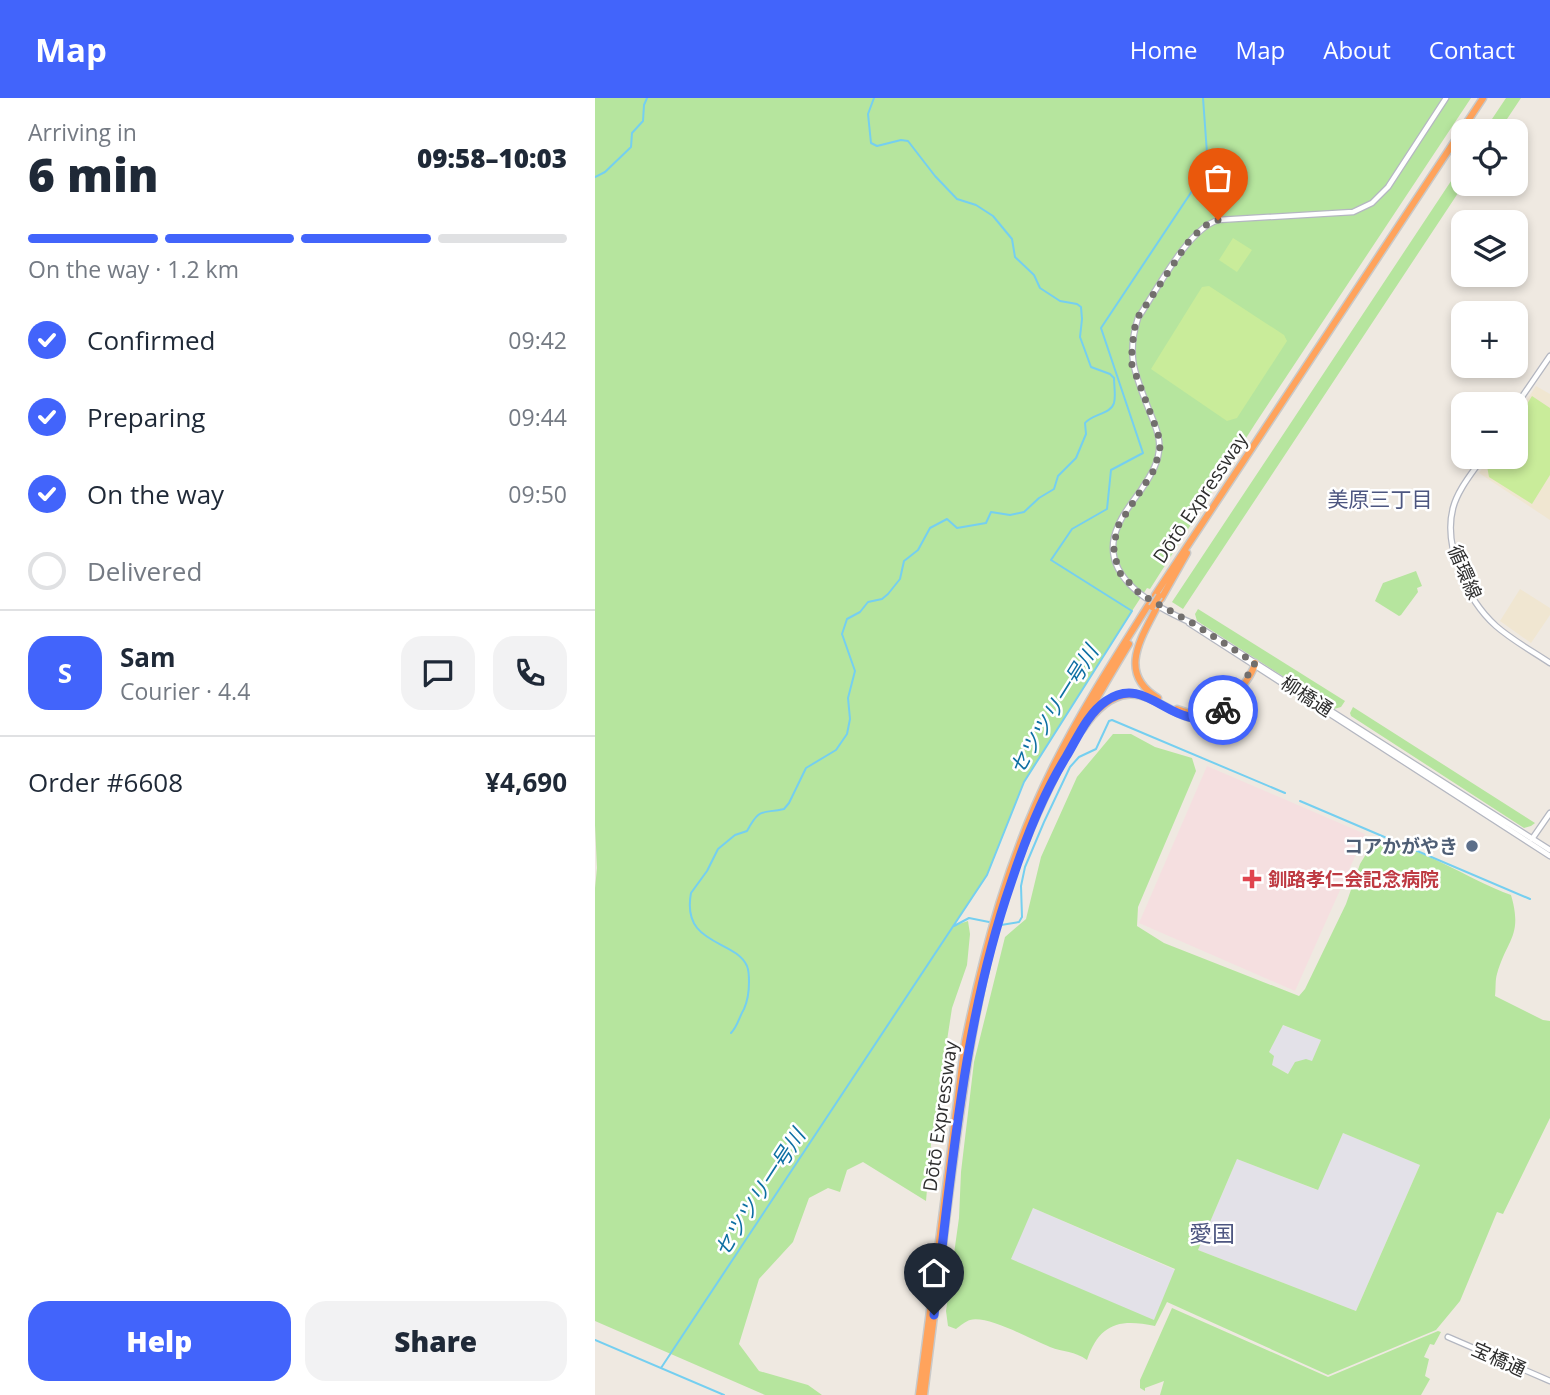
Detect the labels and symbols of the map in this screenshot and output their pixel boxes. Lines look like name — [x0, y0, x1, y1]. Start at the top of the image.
pin — [1188, 148, 1248, 220]
street label: Dōtō Expressway — [1147, 427, 1253, 568]
district label: 美原三丁目 — [1328, 485, 1433, 513]
street label: 循環線 — [1442, 541, 1488, 603]
water label: セツツリ一号川 — [1002, 638, 1105, 779]
street label: 柳橋通 — [1276, 670, 1338, 722]
courier — [1188, 675, 1258, 745]
place label: コアかがやき — [1344, 833, 1458, 859]
marker: コアかがやき — [1464, 838, 1480, 854]
place label: 釧路孝仁会記念病院 — [1268, 866, 1439, 892]
marker: 釧路孝仁会記念病院 — [1242, 869, 1262, 889]
street label: Dōtō Expressway — [917, 1039, 964, 1193]
water label: セツツリ一号川 — [707, 1122, 812, 1262]
district label: 愛国 — [1189, 1217, 1235, 1249]
pin — [904, 1243, 964, 1315]
street label: 宝橋通 — [1468, 1336, 1530, 1382]

